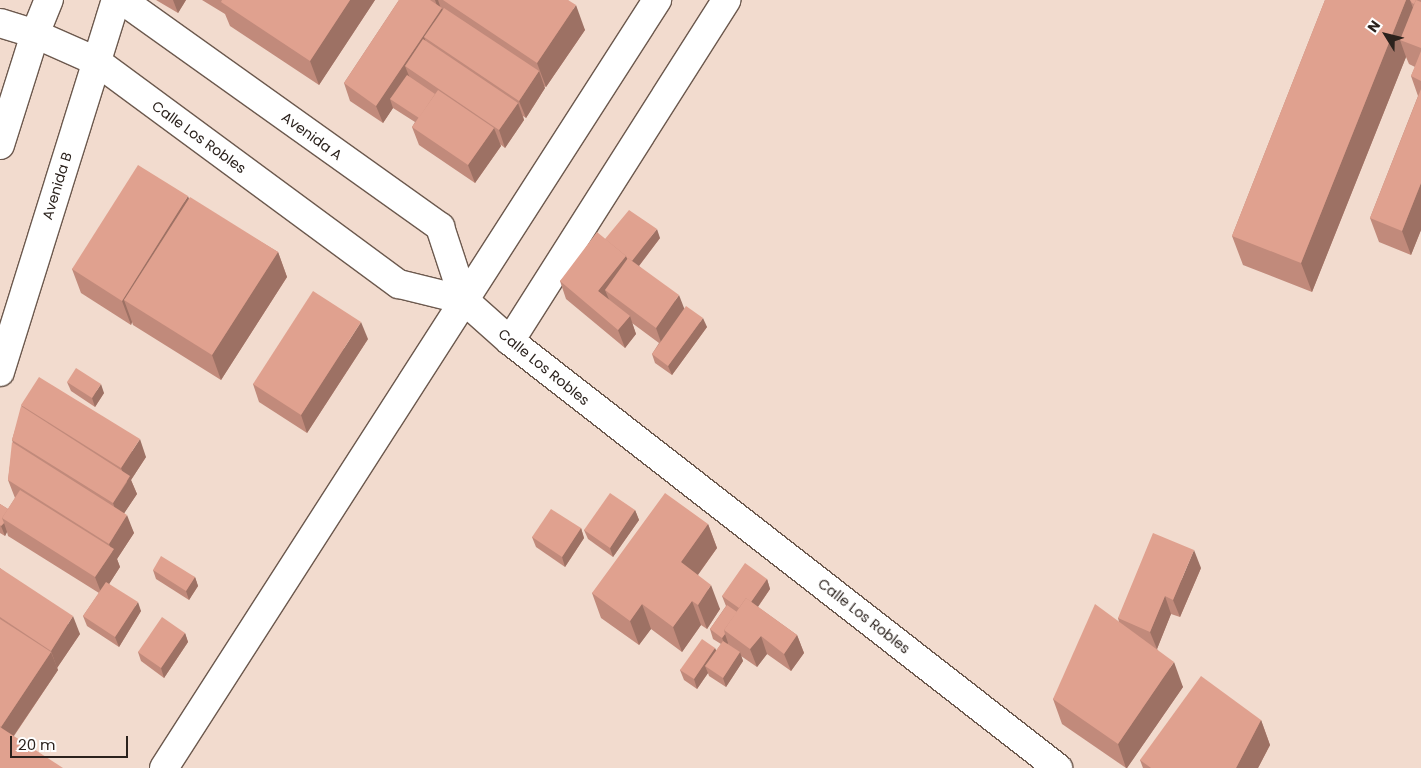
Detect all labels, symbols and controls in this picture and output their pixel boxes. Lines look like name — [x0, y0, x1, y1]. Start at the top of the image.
north arrow — [1361, 10, 1411, 60]
text: N — [1363, 16, 1385, 36]
street label: Calle Los Robles — [149, 97, 249, 177]
street label: Avenida A — [279, 108, 345, 164]
street label: Avenida B — [39, 150, 75, 222]
street label: Calle Los Robles — [495, 325, 593, 409]
street label: Calle Los Robles — [815, 575, 913, 657]
scale bar — [12, 726, 130, 758]
text: 20 m — [18, 734, 56, 755]

